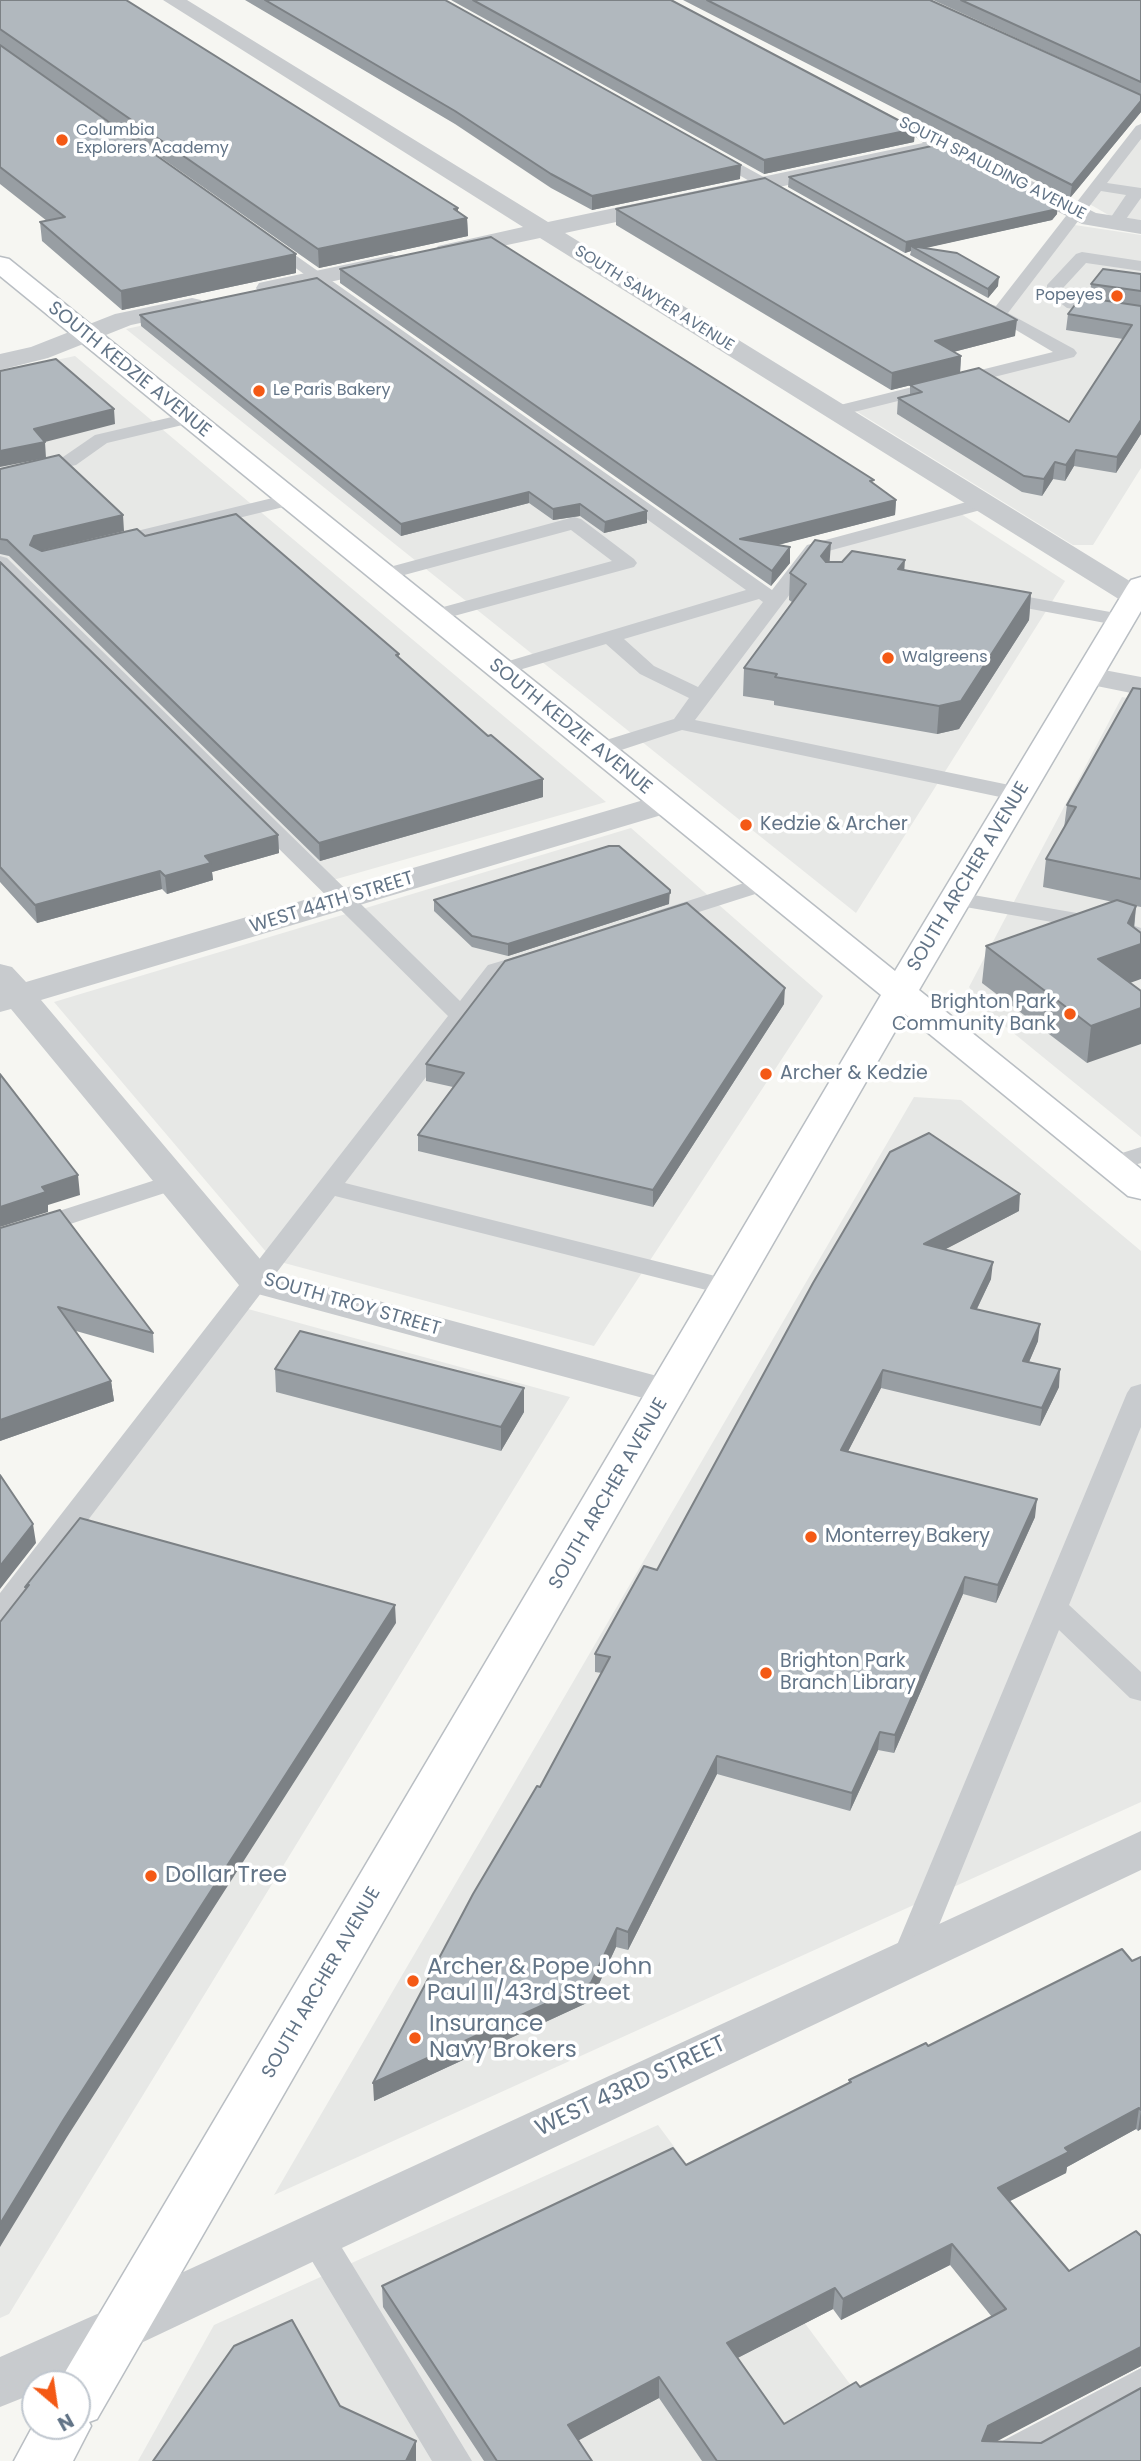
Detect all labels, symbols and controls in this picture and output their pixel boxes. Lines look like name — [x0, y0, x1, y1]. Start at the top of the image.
street label: SOUTH SPAULDING AVENUE — [895, 113, 1089, 225]
place label: Columbia Explorers Academy — [76, 121, 229, 159]
marker: Columbia Explorers Academy — [54, 132, 70, 148]
street label: SOUTH SAWYER AVENUE — [571, 242, 737, 356]
place label: Popeyes — [1035, 286, 1103, 306]
marker: Popeyes — [1109, 288, 1125, 304]
street label: SOUTH KEDZIE AVENUE — [43, 297, 215, 443]
place label: Le Paris Bakery — [273, 381, 390, 401]
marker: Le Paris Bakery — [251, 383, 267, 399]
place label: Walgreens — [902, 648, 988, 668]
marker: Walgreens — [880, 650, 896, 666]
street label: SOUTH KEDZIE AVENUE — [484, 654, 656, 800]
street label: SOUTH ARCHER AVENUE — [903, 778, 1035, 976]
place label: Kedzie & Archer — [760, 814, 908, 836]
marker: Kedzie & Archer — [738, 817, 754, 833]
street label: WEST 44TH STREET — [247, 867, 417, 939]
place label: Brighton Park Community Bank — [892, 992, 1056, 1036]
marker: Brighton Park Community Bank — [1062, 1006, 1078, 1022]
place label: Archer & Kedzie — [780, 1063, 928, 1085]
marker: Archer & Kedzie — [758, 1066, 774, 1082]
street label: SOUTH TROY STREET — [261, 1269, 443, 1341]
street label: SOUTH ARCHER AVENUE — [545, 1394, 673, 1594]
place label: Monterrey Bakery — [825, 1526, 990, 1548]
marker: Monterrey Bakery — [803, 1529, 819, 1545]
place label: Brighton Park Branch Library — [780, 1651, 916, 1695]
marker: Brighton Park Branch Library — [758, 1665, 774, 1681]
place label: Dollar Tree — [165, 1862, 287, 1890]
marker: Dollar Tree — [143, 1868, 159, 1884]
street label: SOUTH ARCHER AVENUE — [258, 1883, 386, 2083]
place label: Archer & Pope John Paul II/43rd Street — [427, 1954, 652, 2008]
marker: Archer & Pope John Paul II/43rd Street — [405, 1973, 421, 1989]
place label: Insurance Navy Brokers — [429, 2011, 577, 2065]
marker: Insurance Navy Brokers — [407, 2030, 423, 2046]
street label: WEST 43RD STREET — [532, 2031, 730, 2143]
north arrow — [21, 2370, 91, 2440]
text: N — [53, 2407, 78, 2437]

